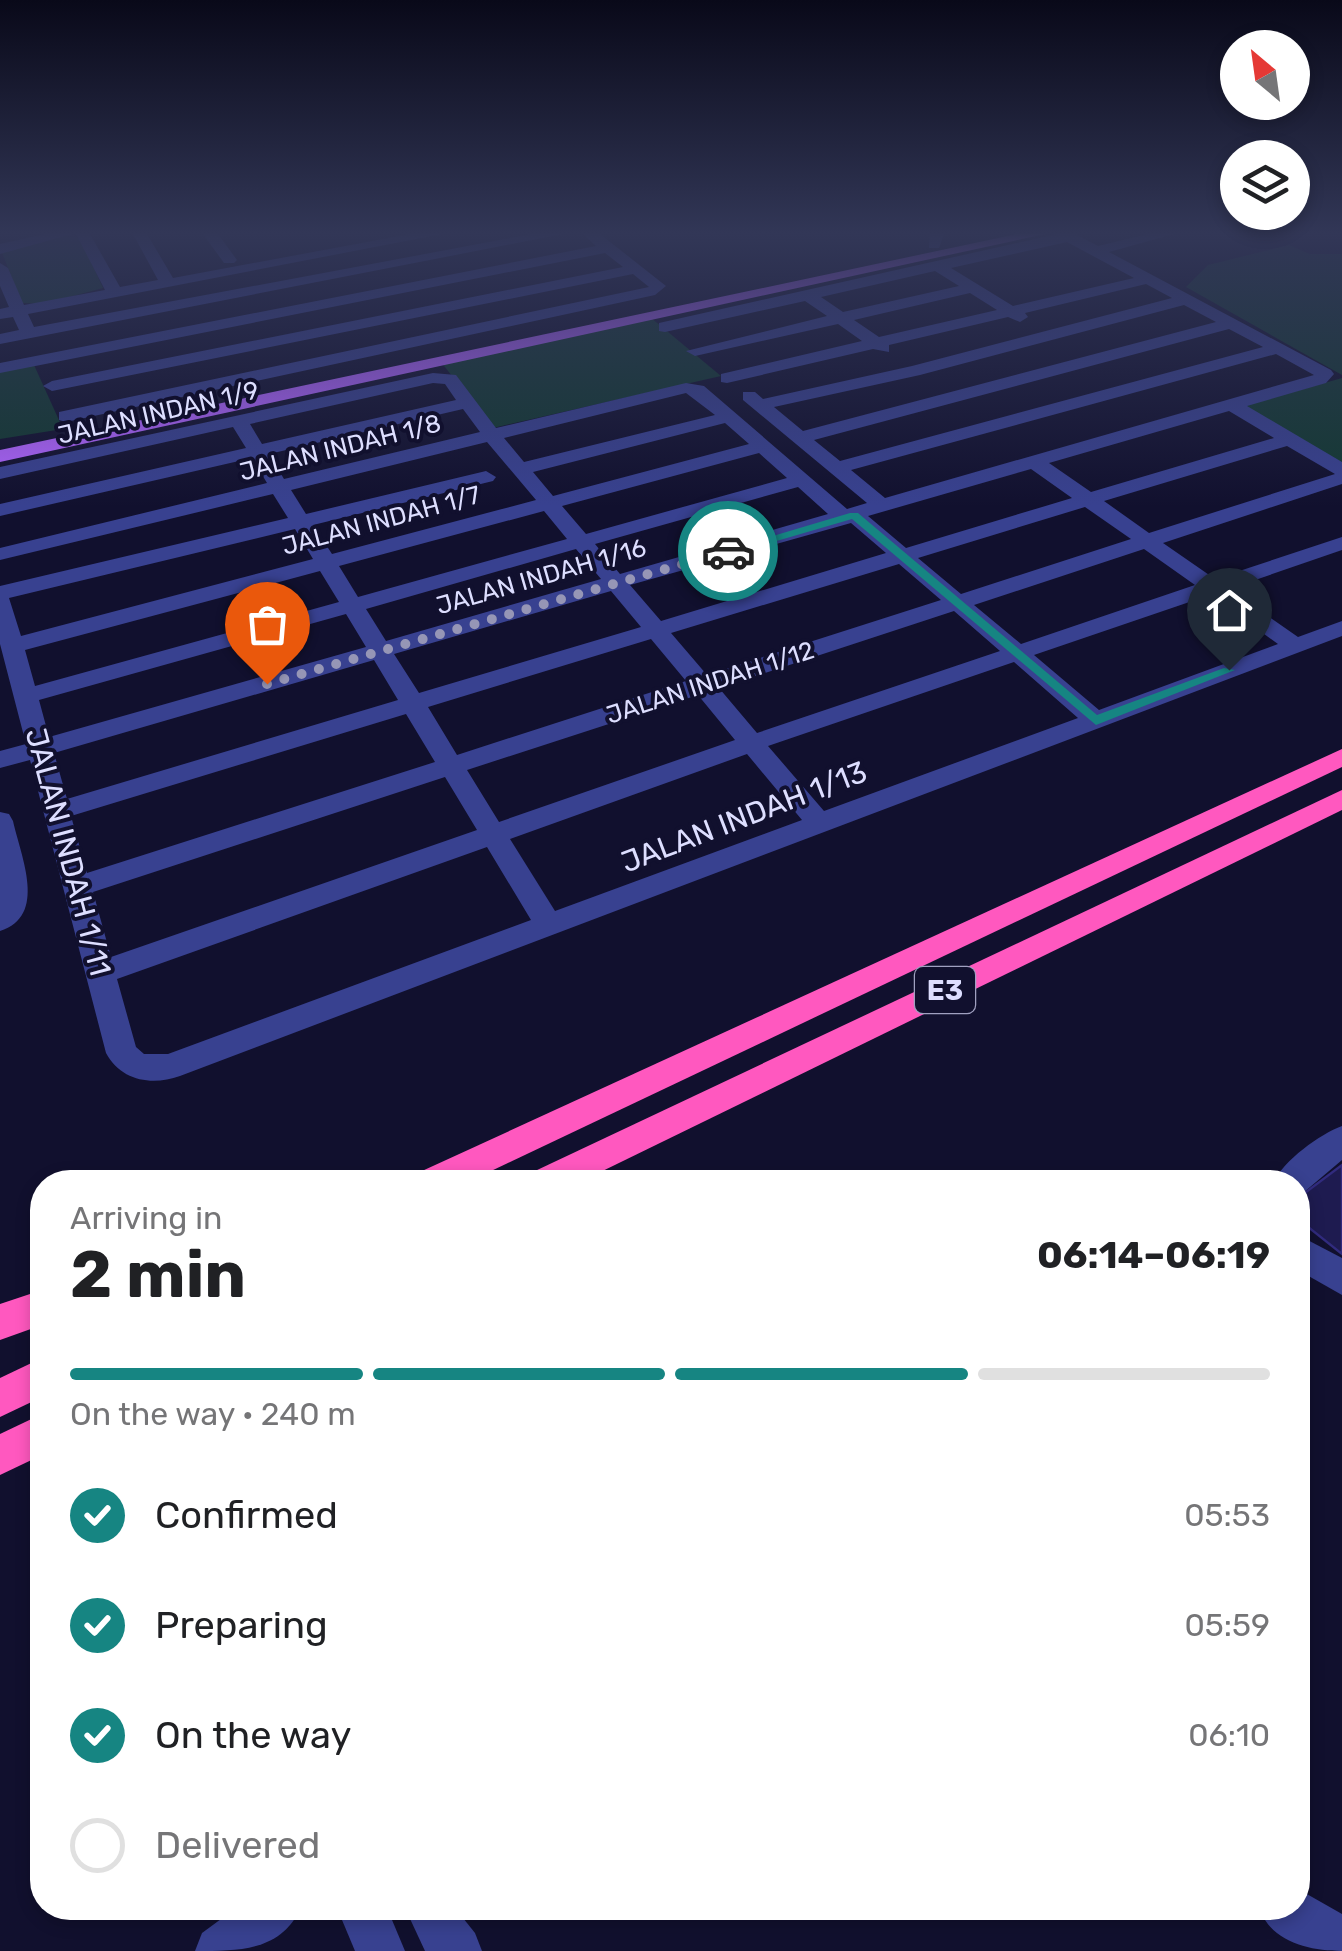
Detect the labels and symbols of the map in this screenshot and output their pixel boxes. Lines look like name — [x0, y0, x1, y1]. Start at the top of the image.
north arrow — [1220, 30, 1310, 120]
street label: JALAN INDAN 1/9 — [55, 375, 261, 450]
street label: JALAN INDAH 1/8 — [236, 408, 444, 487]
street label: JALAN INDAH 1/7 — [279, 480, 484, 561]
courier — [678, 501, 778, 601]
street label: JALAN INDAH 1/16 — [433, 533, 649, 620]
pin — [1187, 568, 1272, 671]
pin — [225, 582, 310, 685]
street label: JALAN INDAH 1/12 — [603, 635, 818, 730]
street label: JALAN INDAH 1/11 — [18, 724, 118, 980]
street label: JALAN INDAH 1/13 — [616, 754, 872, 880]
road number: E3 — [915, 967, 975, 1013]

